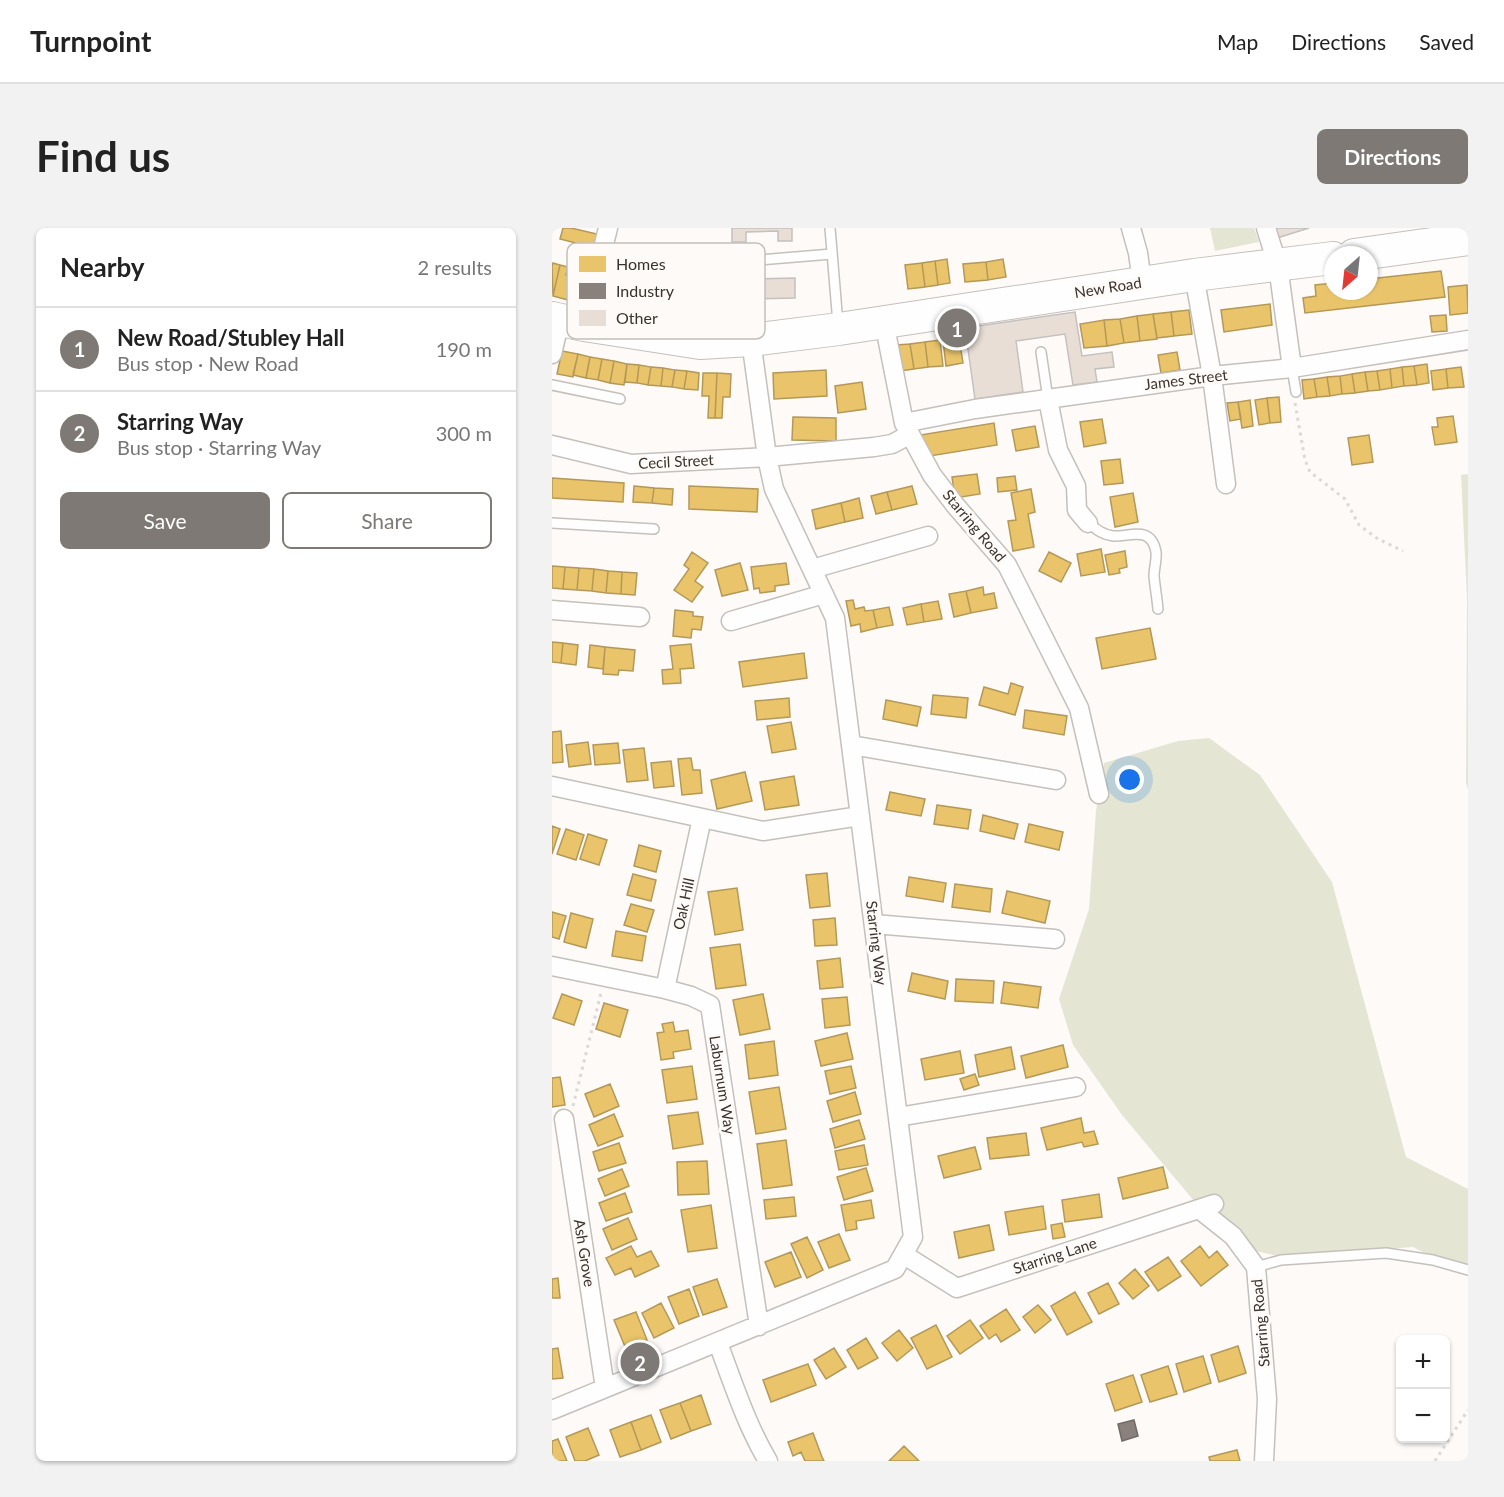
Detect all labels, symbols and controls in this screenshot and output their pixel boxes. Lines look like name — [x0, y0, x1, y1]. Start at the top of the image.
text: Turnpoint — [30, 24, 151, 58]
text: Map — [1217, 29, 1258, 54]
text: Directions — [1291, 29, 1386, 54]
text: Saved — [1419, 29, 1474, 54]
button: Directions — [1317, 129, 1468, 184]
text: Find us — [36, 131, 170, 181]
legend — [567, 243, 765, 339]
north arrow — [1324, 246, 1378, 300]
text: Nearby — [60, 251, 145, 283]
text: Homes — [616, 254, 666, 273]
text: 2 results — [417, 255, 492, 279]
street label: New Road — [1073, 273, 1143, 301]
text: Industry — [616, 281, 675, 300]
pin: 1 — [938, 306, 976, 350]
text: Other — [616, 308, 658, 327]
text: New Road/Stubley Hall — [117, 324, 344, 351]
text: 1 — [74, 337, 85, 361]
text: 190 m — [436, 337, 492, 361]
text: Bus stop · New Road — [117, 351, 299, 375]
street label: James Street — [1143, 365, 1229, 393]
text: Starring Way — [117, 408, 243, 435]
text: 2 — [74, 421, 85, 445]
text: 300 m — [436, 421, 492, 445]
text: Bus stop · Starring Way — [117, 435, 321, 459]
street label: Cecil Street — [638, 450, 715, 472]
street label: Starring Road — [939, 486, 1010, 565]
button: Save — [60, 492, 270, 549]
button: Share — [282, 492, 492, 549]
your location — [1115, 765, 1144, 794]
street label: Oak Hill — [669, 876, 697, 931]
street label: Starring Way — [863, 900, 891, 986]
street label: Laburnum Way — [706, 1034, 740, 1136]
street label: Ash Grove — [571, 1218, 599, 1288]
street label: Starring Lane — [1011, 1233, 1099, 1277]
street label: Starring Road — [1247, 1278, 1273, 1368]
map controls — [1396, 1335, 1450, 1443]
button: + — [1396, 1335, 1450, 1389]
pin: 2 — [620, 1340, 659, 1384]
button: − — [1396, 1389, 1450, 1443]

